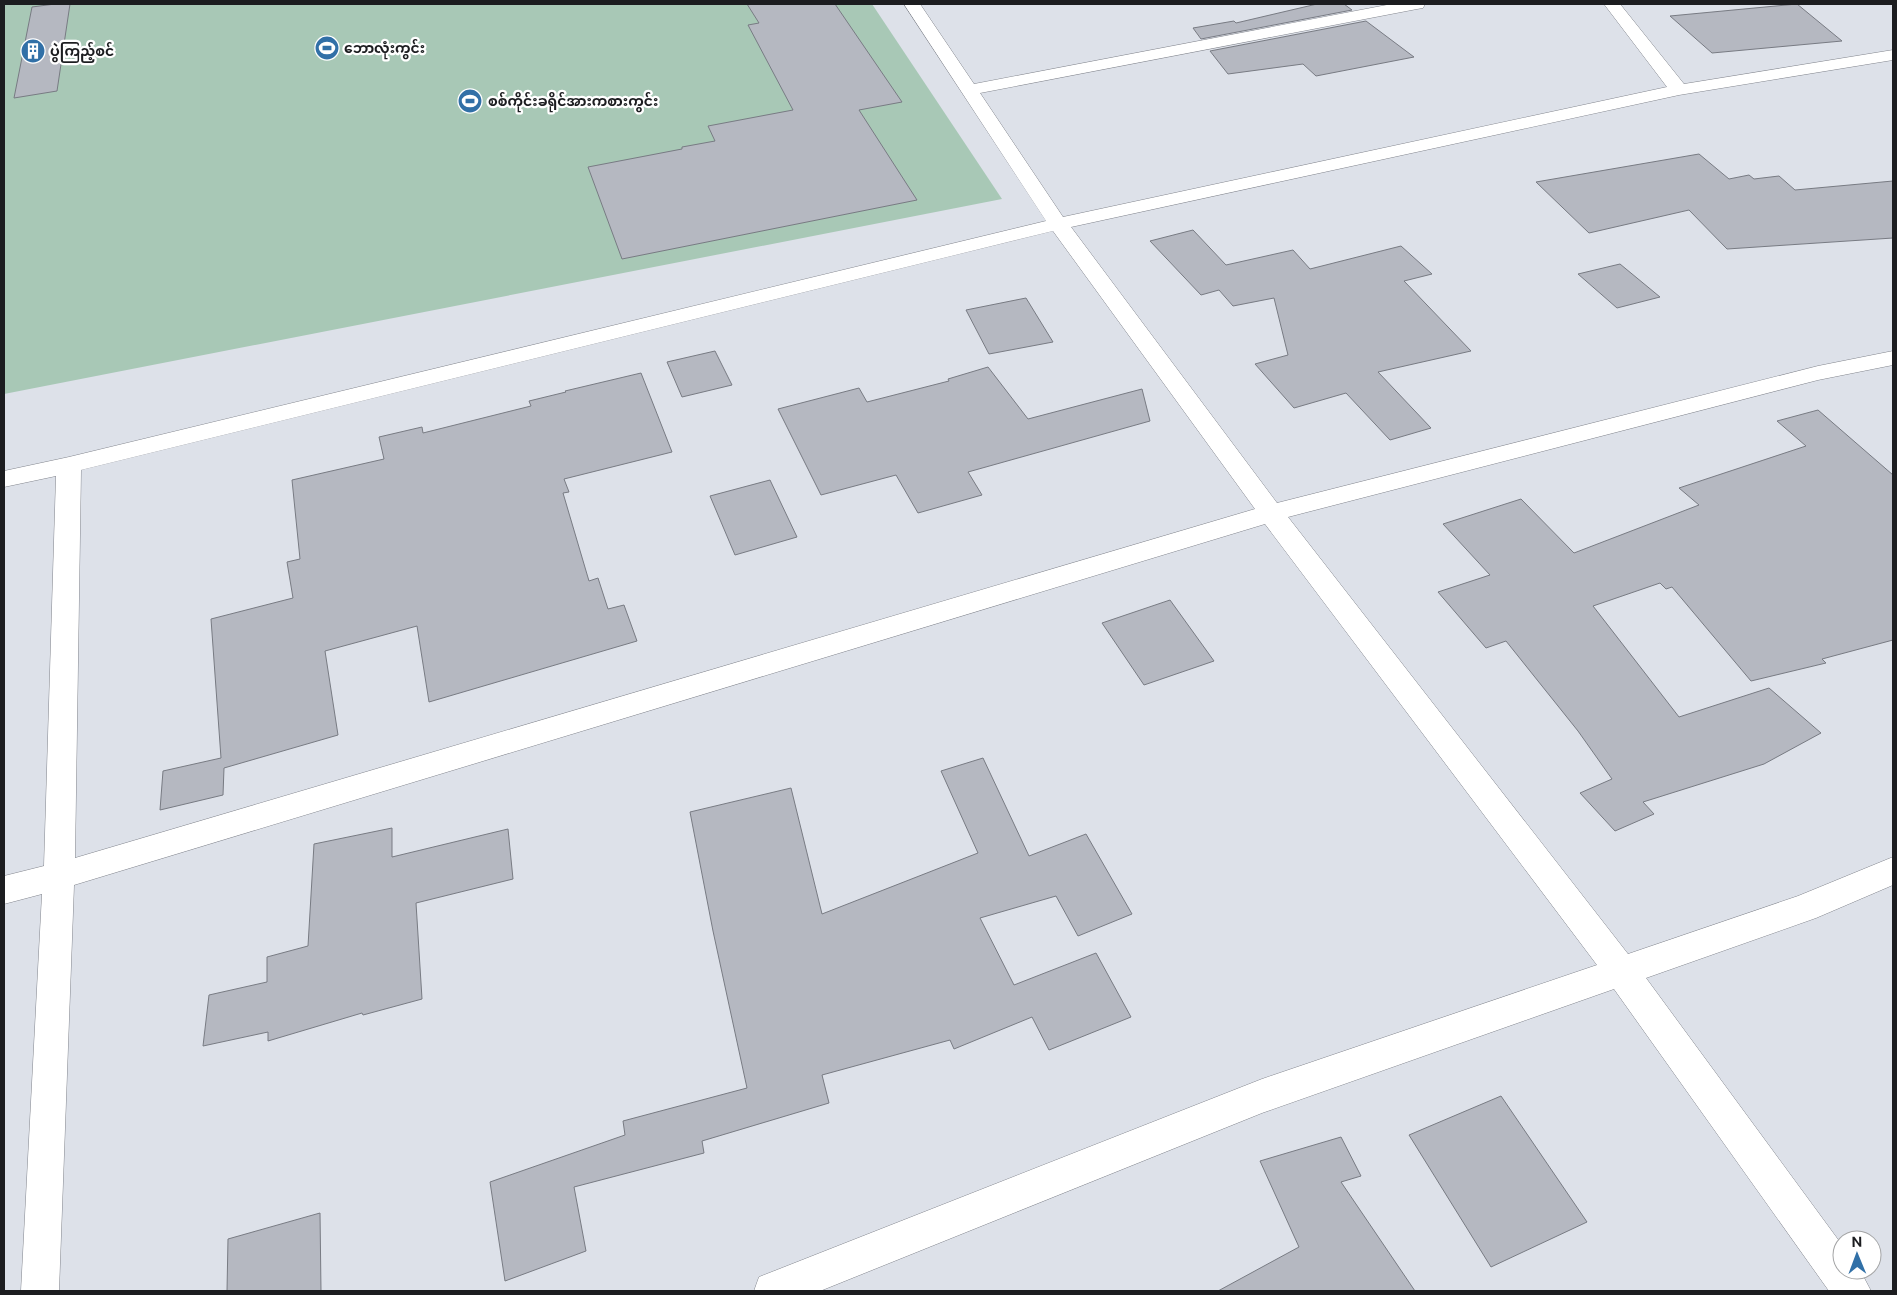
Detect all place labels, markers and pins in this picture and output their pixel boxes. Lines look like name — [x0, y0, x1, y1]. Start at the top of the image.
sports icon: ဘောလုံးကွင်း — [314, 35, 340, 61]
building icon: ပွဲကြည့်စင် — [20, 38, 46, 64]
place label: ဘောလုံးကွင်း — [344, 38, 425, 60]
place label: ပွဲကြည့်စင် — [50, 41, 114, 63]
sports icon: စစ်ကိုင်းခရိုင်အားကစားကွင်း — [457, 88, 483, 114]
place label: စစ်ကိုင်းခရိုင်အားကစားကွင်း — [488, 91, 658, 113]

